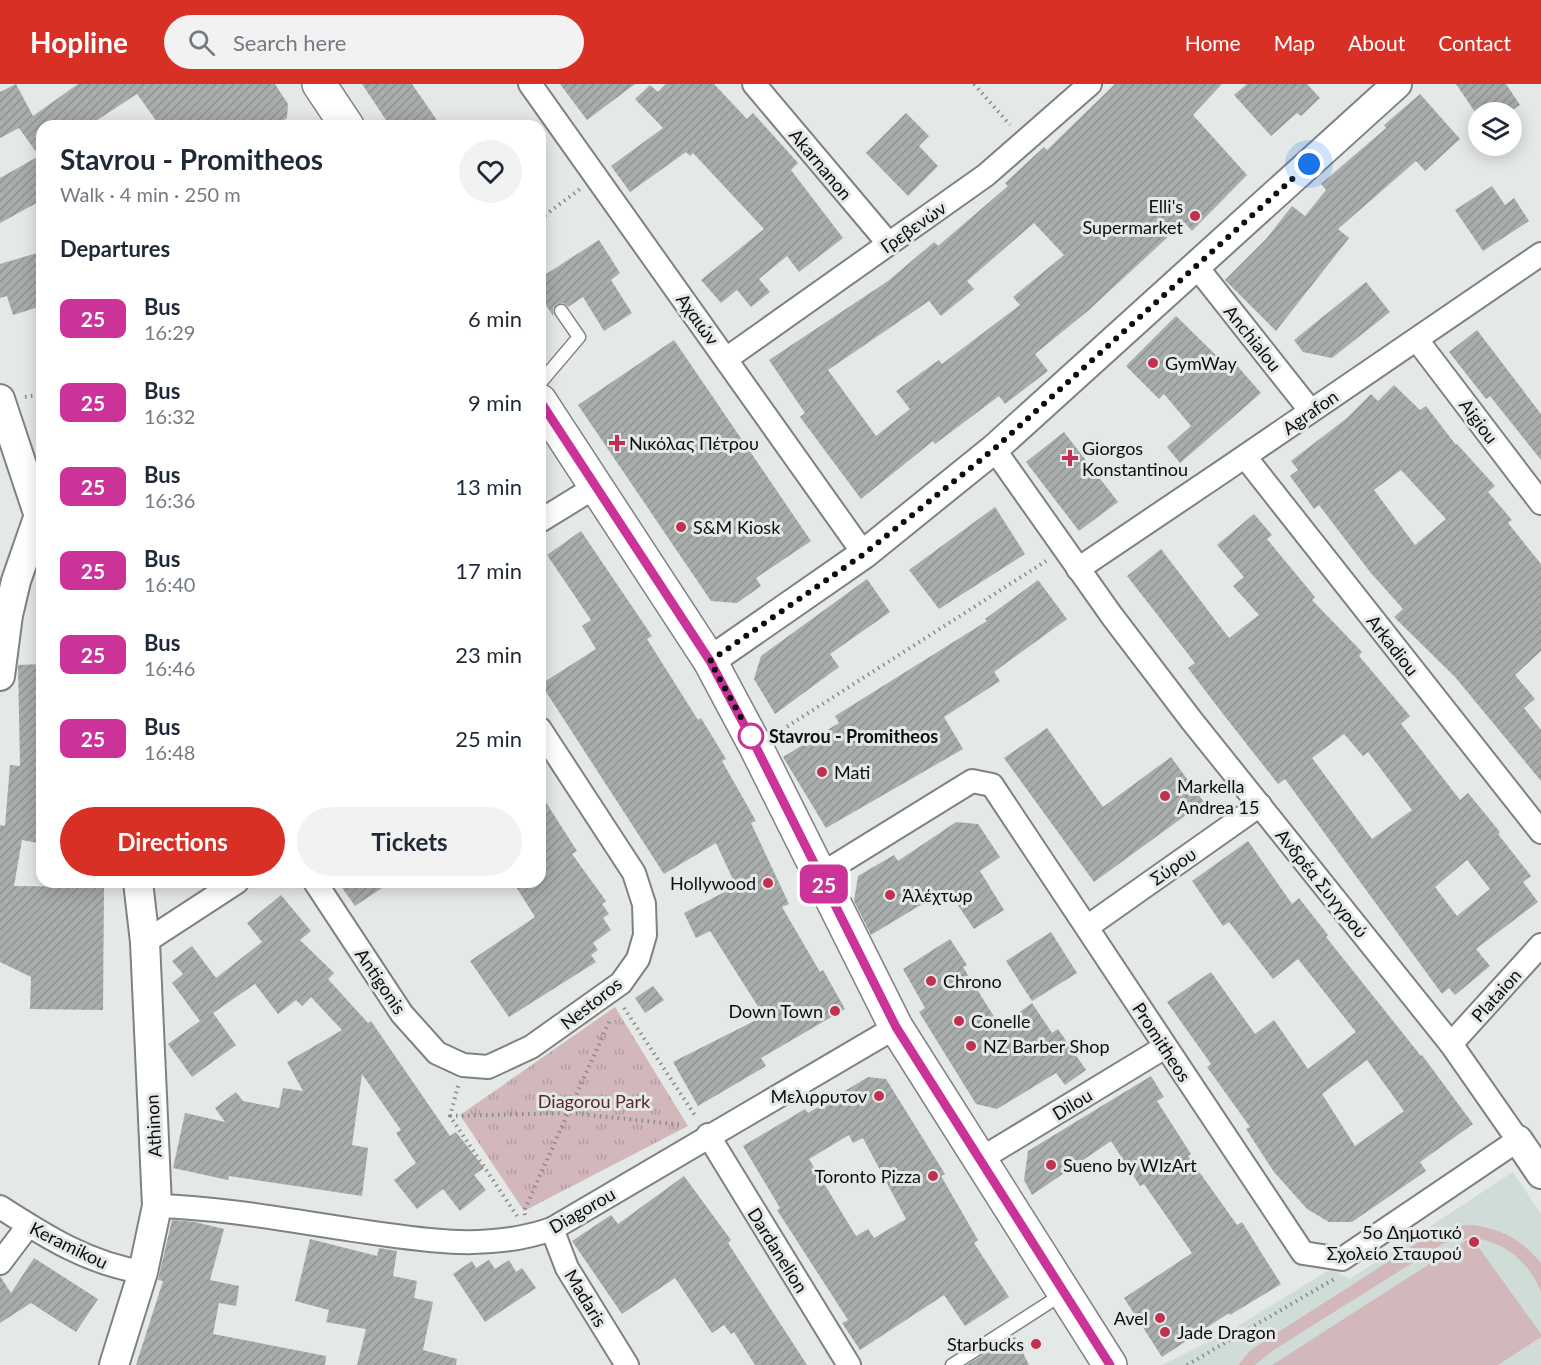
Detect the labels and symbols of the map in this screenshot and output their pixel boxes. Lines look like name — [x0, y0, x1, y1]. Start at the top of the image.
street label: Akarnanon — [785, 124, 857, 204]
your location — [1294, 149, 1324, 179]
place label: Elli's Supermarket — [1082, 195, 1184, 238]
street label: Γρεβενών — [876, 196, 950, 258]
marker: Elli's Supermarket — [1188, 209, 1202, 223]
street label: Αχαιών — [672, 289, 724, 349]
street label: Anchialou — [1220, 301, 1286, 375]
place label: GymWay — [1165, 352, 1237, 374]
marker: GymWay — [1146, 356, 1160, 370]
street label: Agrafon — [1278, 385, 1342, 439]
street label: Aigiou — [1455, 394, 1503, 448]
place label: Νικόλας Πέτρου — [629, 432, 759, 454]
marker: Νικόλας Πέτρου — [610, 436, 624, 450]
place label: Giorgos Konstantinou — [1082, 437, 1188, 480]
marker: Giorgos Konstantinou — [1063, 451, 1077, 465]
place label: S&M Kiosk — [693, 516, 781, 538]
marker: S&M Kiosk — [674, 520, 688, 534]
street label: Arkadiou — [1362, 610, 1424, 680]
marker: Stavrou - Promitheos — [738, 723, 764, 749]
place label: Stavrou - Promitheos — [769, 725, 938, 747]
place label: Mati — [834, 761, 870, 783]
marker: Mati — [815, 765, 829, 779]
place label: Markella Andrea 15 — [1177, 775, 1259, 818]
marker: Markella Andrea 15 — [1158, 789, 1172, 803]
street label: Ανδρέα Συγγρού — [1271, 824, 1373, 942]
street label: Σύρου — [1146, 842, 1200, 890]
line badge: 25 — [797, 864, 851, 904]
place label: Hollywood — [670, 872, 756, 894]
marker: Hollywood — [761, 876, 775, 890]
place label: Άλέχτωρ — [902, 884, 973, 906]
marker: Άλέχτωρ — [883, 888, 897, 902]
street label: Antigonis — [351, 944, 411, 1018]
street label: Plataion — [1466, 964, 1526, 1026]
place label: Chrono — [943, 970, 1002, 992]
street label: Nestoros — [556, 972, 626, 1034]
marker: Chrono — [924, 974, 938, 988]
street label: Promitheos — [1128, 998, 1196, 1086]
place label: Down Town — [728, 1000, 823, 1022]
marker: Down Town — [828, 1004, 842, 1018]
place label: Conelle — [971, 1010, 1031, 1032]
marker: Conelle — [952, 1014, 966, 1028]
place label: NZ Barber Shop — [983, 1035, 1110, 1057]
marker: NZ Barber Shop — [964, 1039, 978, 1053]
street label: Dilou — [1048, 1084, 1096, 1124]
place label: Μελιρρυτον — [771, 1085, 867, 1107]
marker: Μελιρρυτον — [872, 1089, 886, 1103]
park label: Diagorou Park — [538, 1090, 651, 1112]
street label: Athinon — [140, 1094, 166, 1158]
place label: Sueno by WIzArt — [1063, 1154, 1197, 1176]
marker: Sueno by WIzArt — [1044, 1158, 1058, 1172]
place label: Toronto Pizza — [815, 1165, 921, 1187]
marker: Toronto Pizza — [926, 1169, 940, 1183]
street label: Diagorou — [545, 1182, 619, 1238]
street label: Dardanelion — [743, 1203, 813, 1297]
street label: Keramikou — [26, 1217, 112, 1273]
place label: 5ο Δημοτικό Σχολείο Σταυρού — [1327, 1221, 1462, 1264]
marker: 5ο Δημοτικό Σχολείο Σταυρού — [1467, 1235, 1481, 1249]
street label: Madaris — [560, 1265, 612, 1331]
place label: Avel — [1114, 1307, 1148, 1329]
marker: Avel — [1153, 1311, 1167, 1325]
place label: Jade Dragon — [1177, 1321, 1276, 1343]
marker: Jade Dragon — [1158, 1325, 1172, 1339]
place label: Starbucks — [947, 1333, 1024, 1355]
marker: Starbucks — [1029, 1337, 1043, 1351]

